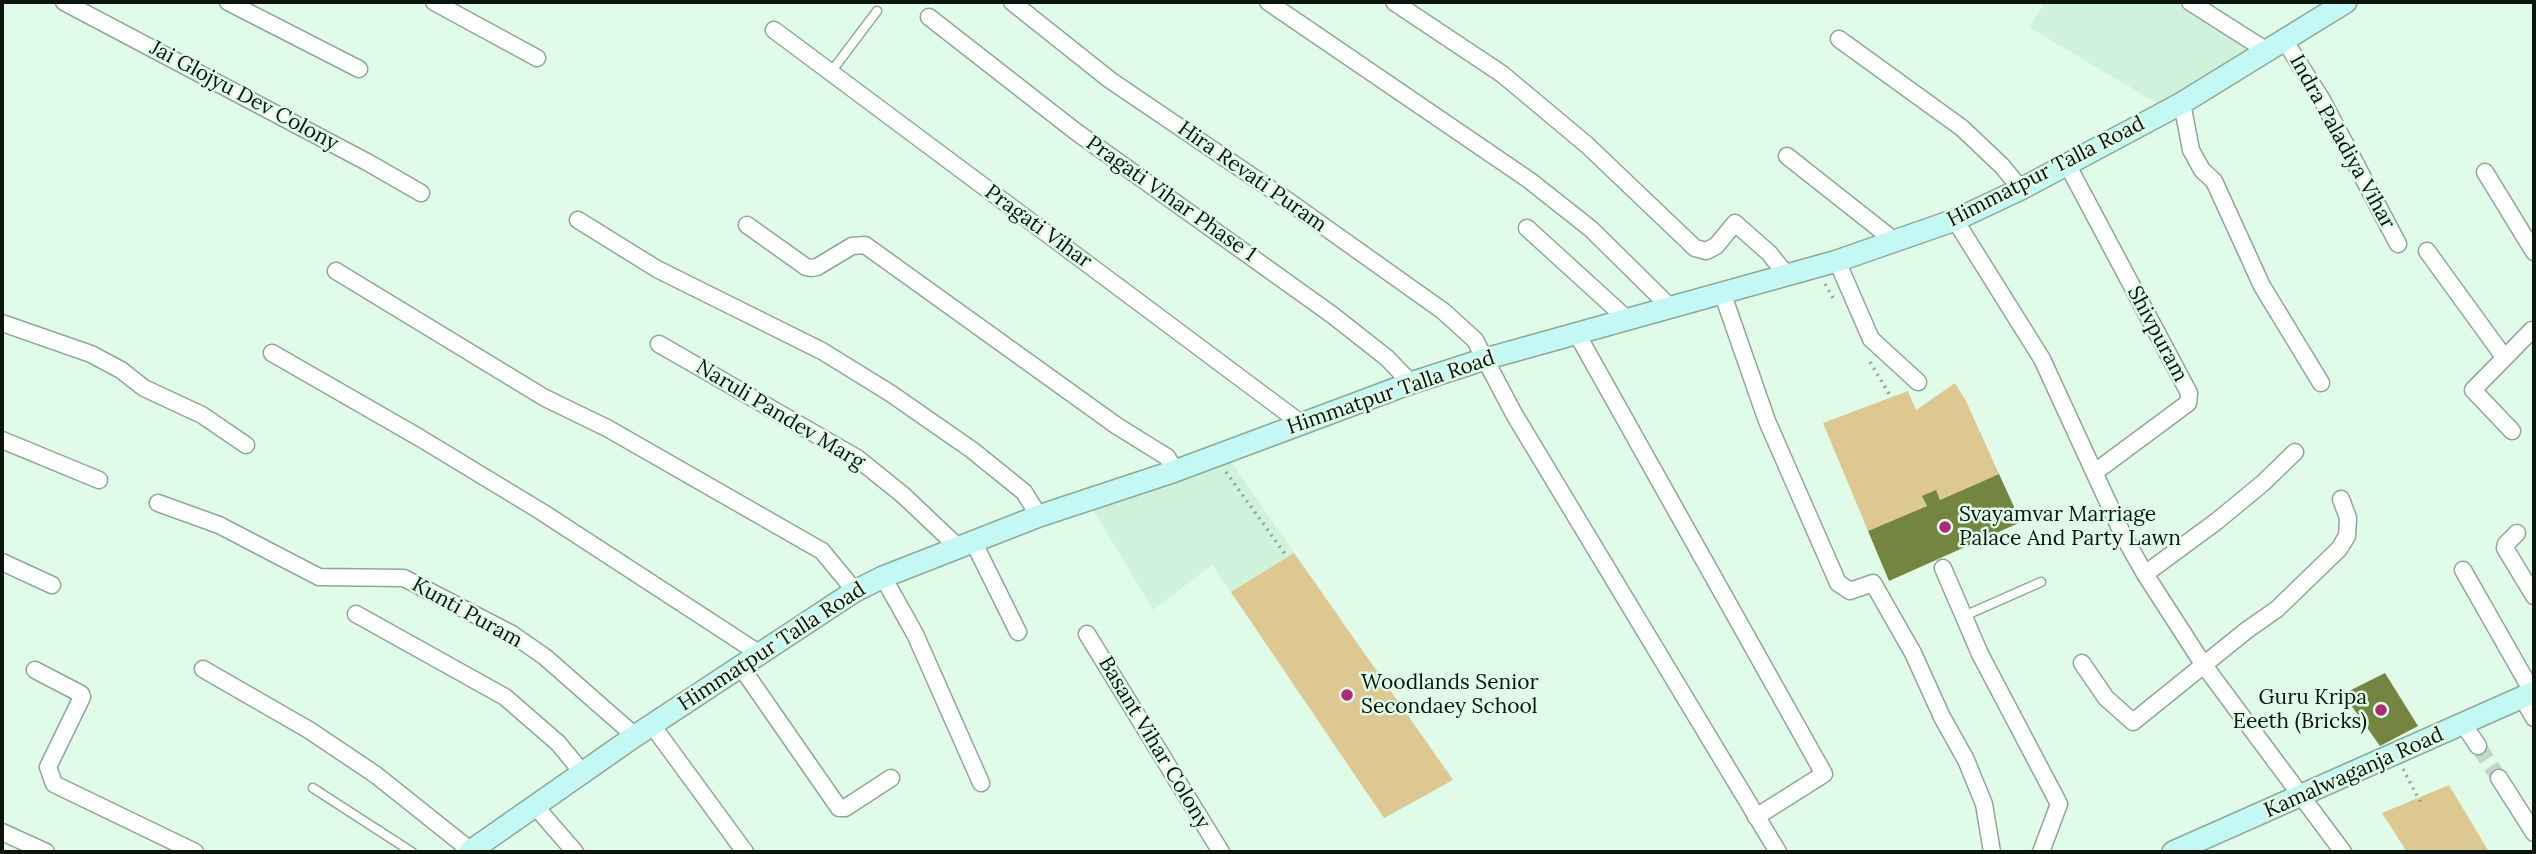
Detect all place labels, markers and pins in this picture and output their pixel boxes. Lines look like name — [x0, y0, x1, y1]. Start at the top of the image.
place label: Svayamvar Marriage Palace And Party Lawn — [1959, 502, 2181, 552]
marker: Svayamvar Marriage Palace And Party Lawn — [1937, 519, 1953, 535]
place label: Woodlands Senior Secondaey School — [1361, 670, 1539, 720]
place label: Guru Kripa Eeeth (Bricks) — [2233, 685, 2367, 735]
marker: Woodlands Senior Secondaey School — [1339, 687, 1355, 703]
marker: Guru Kripa Eeeth (Bricks) — [2373, 702, 2389, 718]

